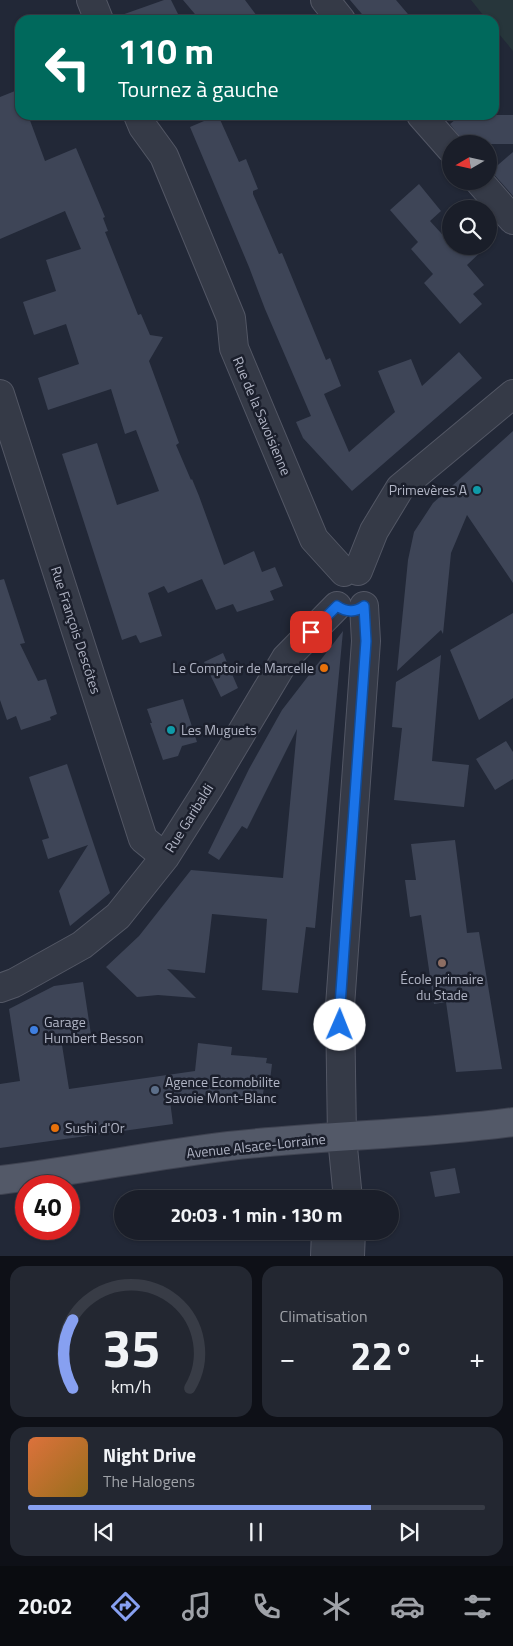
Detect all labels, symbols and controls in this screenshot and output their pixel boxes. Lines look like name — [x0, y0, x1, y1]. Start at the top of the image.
text: 110 m — [118, 24, 214, 78]
icon: left — [35, 35, 100, 100]
text: Tournez à gauche — [118, 72, 279, 106]
north arrow — [442, 135, 498, 190]
map controls — [442, 135, 497, 255]
button: search — [442, 200, 497, 255]
street label: Rue de la Savoisienne — [228, 353, 297, 479]
place label: Primevères A — [389, 479, 468, 500]
marker: Primevères A — [471, 484, 483, 496]
street label: Rue François Descôtes — [46, 563, 107, 696]
pin — [290, 611, 332, 653]
icon: arrive — [297, 618, 325, 646]
place label: Le Comptoir de Marcelle — [172, 657, 314, 678]
marker: Le Comptoir de Marcelle — [318, 662, 330, 674]
place label: Les Muguets — [181, 719, 257, 740]
marker: Les Muguets — [165, 724, 177, 736]
street label: Rue Garibaldi — [159, 779, 218, 856]
marker: École primaire du Stade — [436, 957, 448, 969]
place label: École primaire du Stade — [400, 968, 484, 1005]
position arrow — [313, 998, 365, 1050]
place label: Garage Humbert Besson — [44, 1011, 143, 1048]
marker: Garage Humbert Besson — [28, 1024, 40, 1036]
place label: Agence Ecomobilite Savoie Mont-Blanc — [165, 1071, 280, 1108]
marker: Agence Ecomobilite Savoie Mont-Blanc — [149, 1084, 161, 1096]
place label: Sushi d'Or — [65, 1117, 125, 1138]
marker: Sushi d'Or — [49, 1122, 61, 1134]
street label: Avenue Alsace-Lorraine — [185, 1128, 326, 1163]
speed limit sign: 40 — [15, 1175, 80, 1240]
text: 20:03 · 1 min · 130 m — [170, 1200, 343, 1229]
text: Climatisation — [280, 1304, 368, 1328]
text: 35 — [102, 1308, 160, 1387]
text: 22° — [350, 1327, 414, 1385]
text: − — [280, 1336, 295, 1379]
text: + — [469, 1336, 485, 1379]
text: km/h — [111, 1373, 151, 1400]
text: Night Drive — [103, 1440, 196, 1469]
text: The Halogens — [103, 1469, 195, 1493]
icon: previous — [90, 1518, 118, 1546]
icon: pause — [242, 1518, 270, 1546]
icon: next — [395, 1518, 423, 1546]
text: 20:02 — [18, 1589, 73, 1623]
icon: directions — [108, 1589, 143, 1624]
icon: music — [179, 1589, 214, 1624]
icon: phone — [249, 1589, 284, 1624]
icon: climate — [319, 1589, 354, 1624]
icon: car — [390, 1589, 425, 1624]
icon: filters — [460, 1589, 495, 1624]

